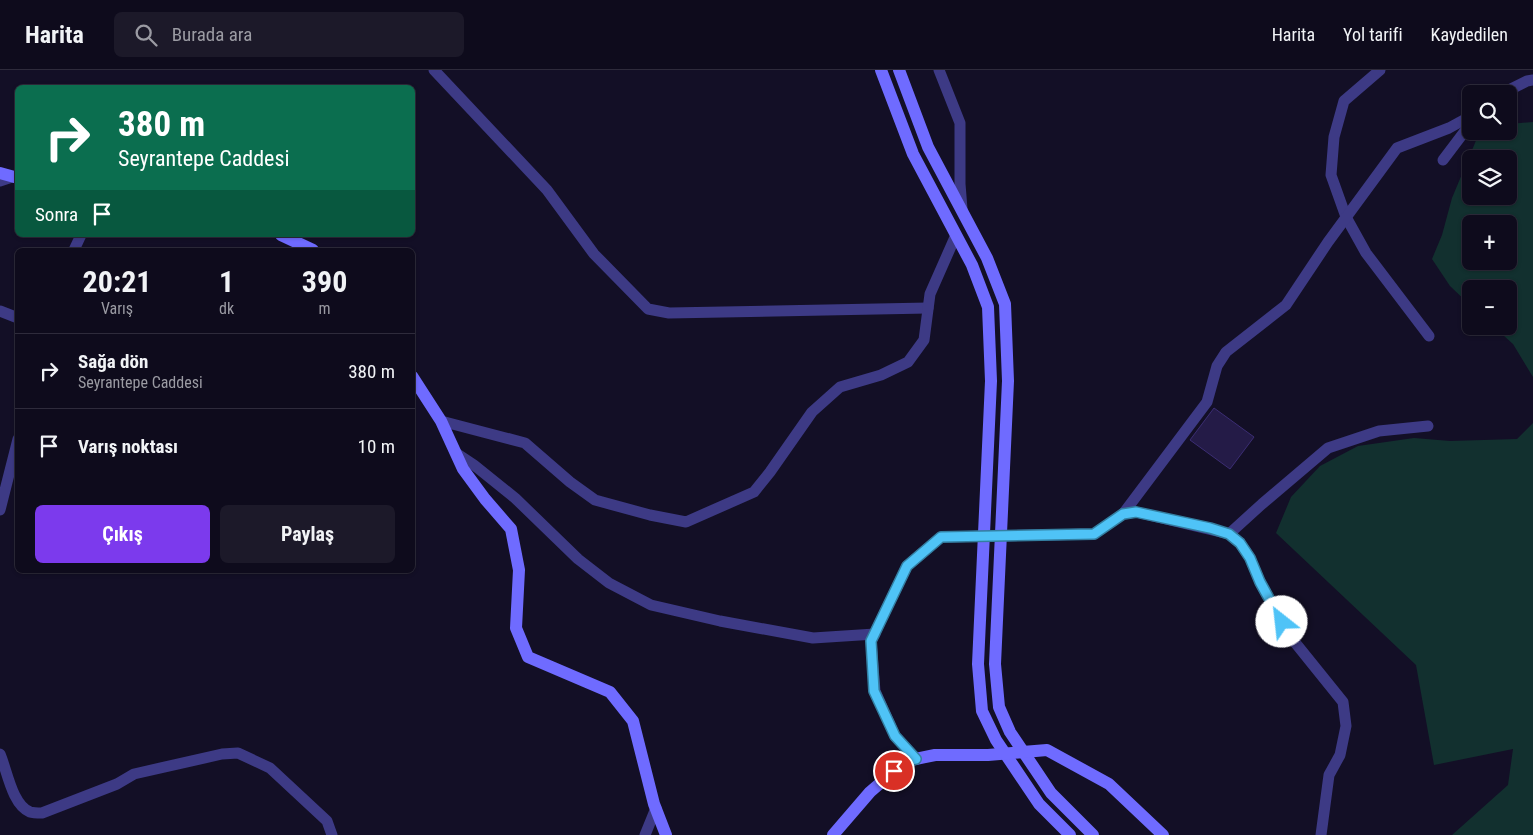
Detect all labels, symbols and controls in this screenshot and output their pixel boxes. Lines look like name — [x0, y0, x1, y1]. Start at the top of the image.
search box — [114, 12, 464, 57]
text: Harita — [25, 21, 84, 49]
icon: search — [132, 21, 160, 49]
text: Burada ara — [172, 23, 252, 46]
text: Harita — [1272, 24, 1315, 45]
text: Yol tarifi — [1343, 24, 1403, 45]
text: Kaydedilen — [1431, 24, 1508, 45]
map controls — [1462, 85, 1517, 335]
button: search — [1462, 85, 1517, 140]
text: 380 m — [118, 104, 205, 145]
icon: right — [35, 105, 100, 170]
text: Seyrantepe Caddesi — [118, 146, 289, 171]
button: layers — [1462, 150, 1517, 205]
icon: arrive — [88, 200, 116, 228]
text: Sonra — [35, 203, 78, 226]
button: + — [1462, 215, 1517, 270]
text: 20:21 — [83, 264, 151, 299]
text: 1 — [219, 264, 234, 299]
text: 390 — [302, 264, 347, 299]
button: − — [1462, 280, 1517, 335]
text: Varış — [101, 299, 133, 318]
text: dk — [219, 299, 234, 318]
text: m — [319, 299, 331, 318]
text: Sağa dön — [78, 350, 148, 373]
icon: right — [35, 357, 63, 385]
text: 380 m — [348, 360, 395, 383]
text: Seyrantepe Caddesi — [78, 373, 203, 392]
icon: arrive — [35, 432, 63, 460]
text: Varış noktası — [78, 435, 178, 458]
text: 10 m — [358, 435, 395, 458]
button: Çıkış — [35, 505, 210, 563]
button: Paylaş — [220, 505, 395, 563]
position arrow — [1255, 595, 1307, 647]
pin — [873, 750, 915, 792]
icon: arrive — [880, 757, 908, 785]

